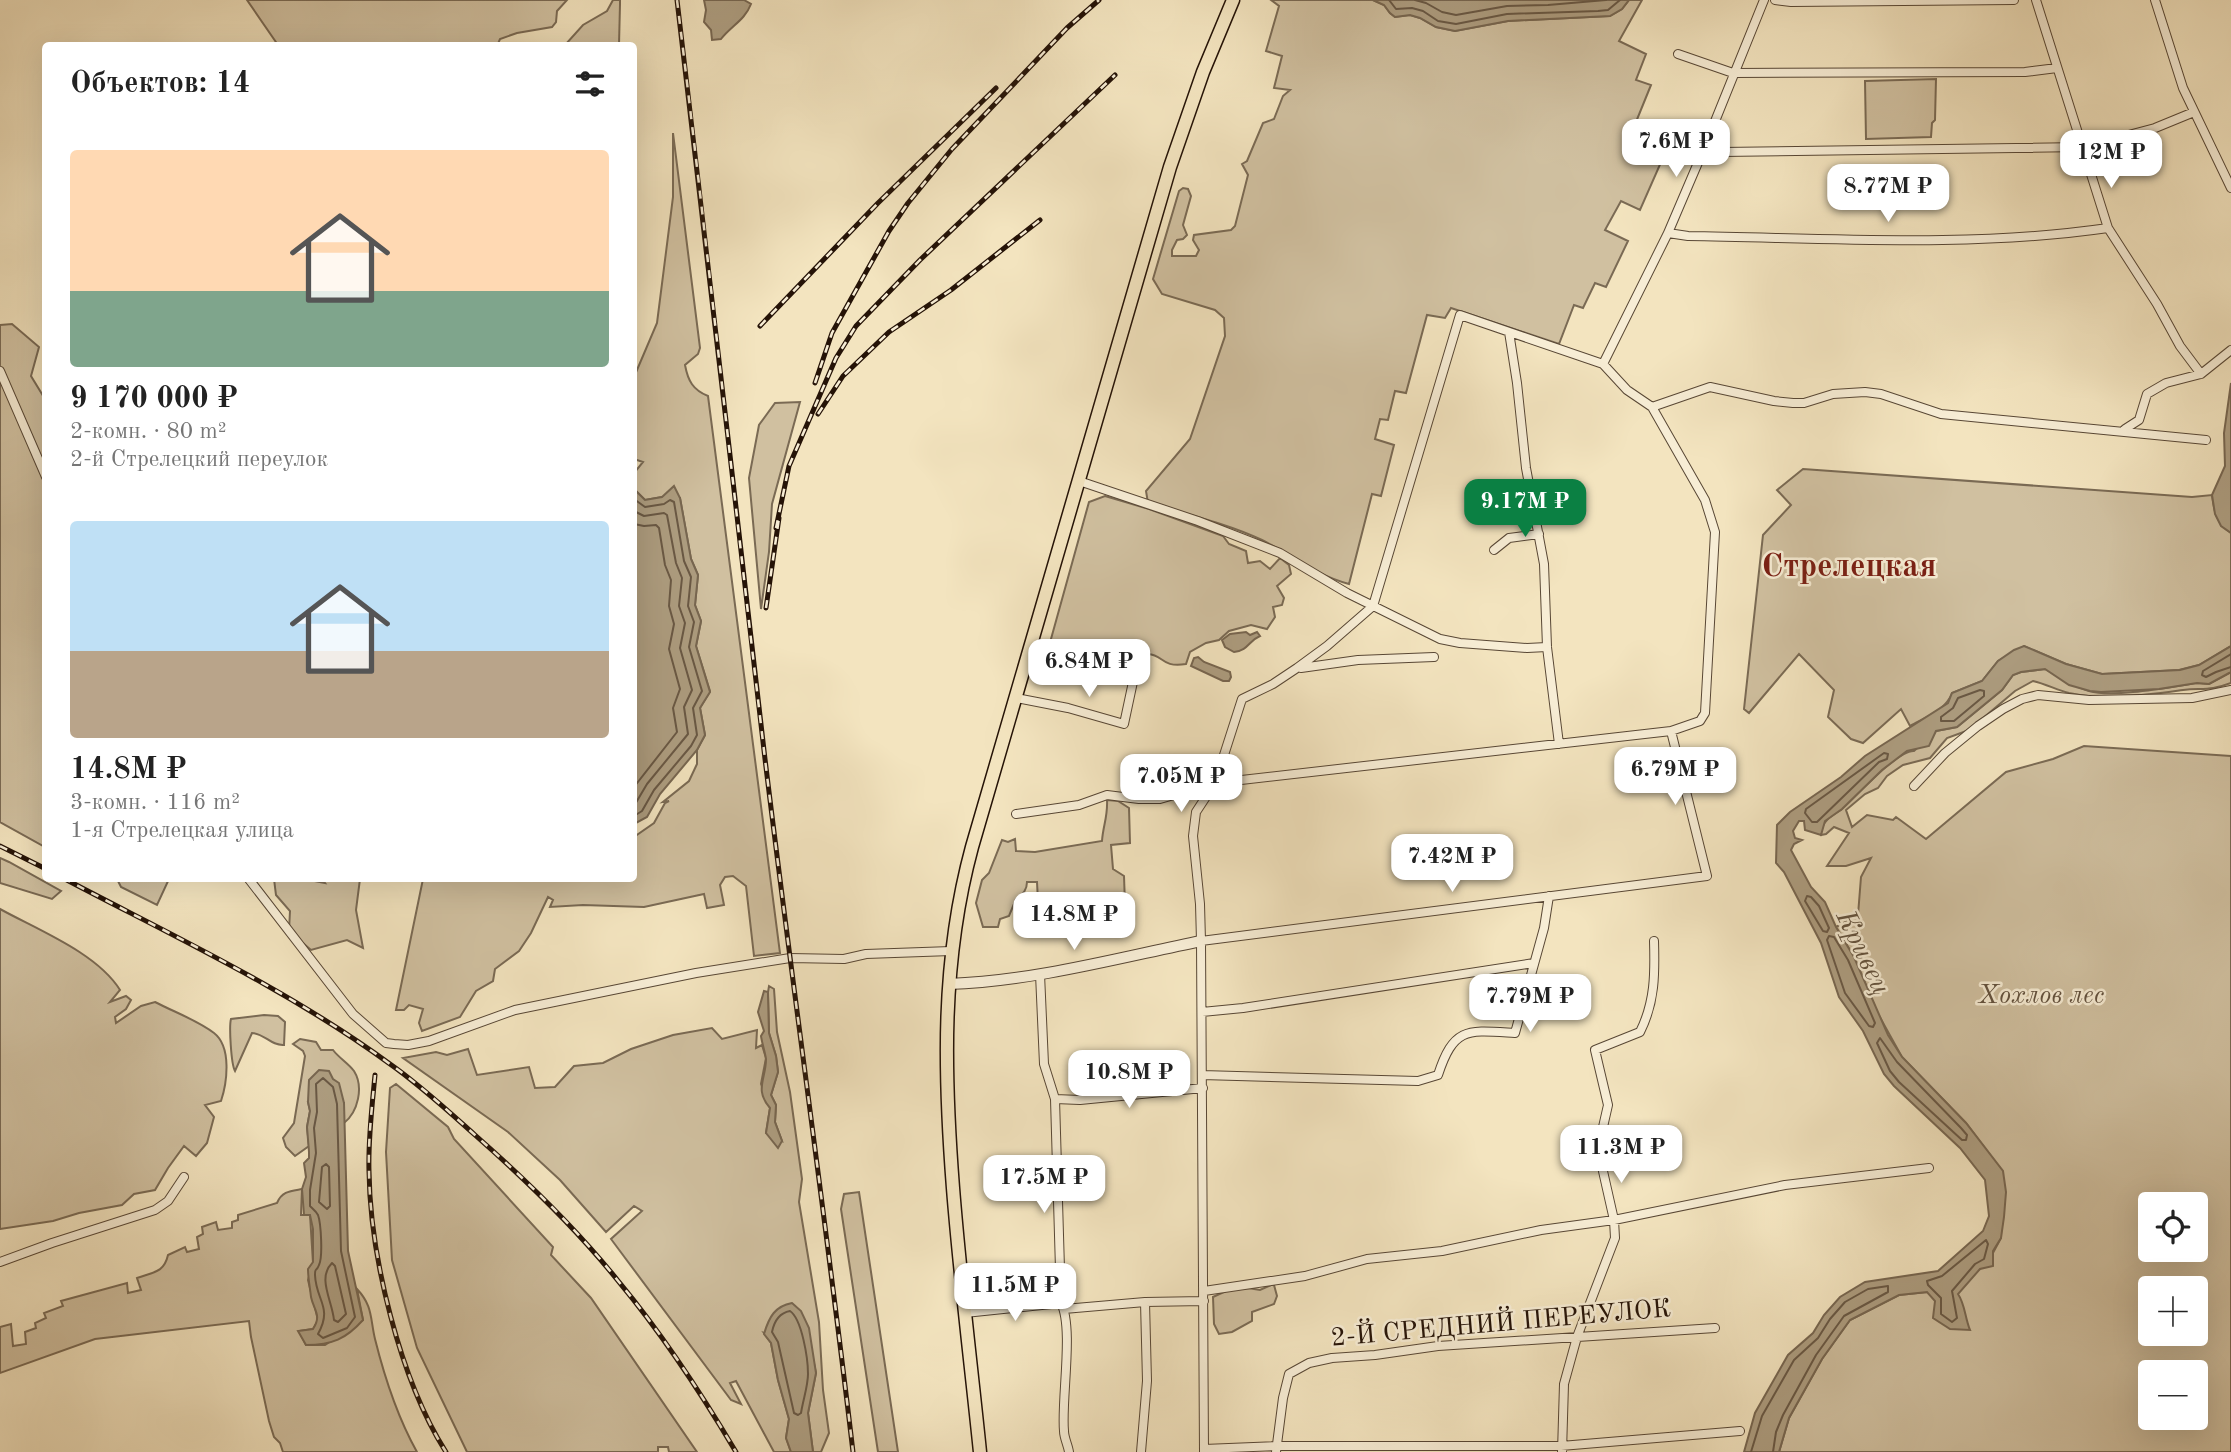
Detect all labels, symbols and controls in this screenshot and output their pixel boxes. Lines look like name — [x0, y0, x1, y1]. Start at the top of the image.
icon: filters — [571, 65, 609, 103]
text: Объектов: 14 — [70, 69, 250, 99]
pin: 7.6M ₽ — [1619, 120, 1733, 179]
text: 7.6M ₽ — [1638, 130, 1714, 153]
pin: 12M ₽ — [2062, 130, 2160, 190]
text: 12M ₽ — [2076, 141, 2146, 164]
pin: 8.77M ₽ — [1823, 164, 1953, 224]
text: 8.77M ₽ — [1843, 175, 1933, 198]
icon: home — [277, 195, 403, 321]
text: 9 170 000 ₽ — [70, 384, 238, 414]
text: 2-комн. · 80 m² — [70, 420, 227, 443]
text: 2-й Стрелецкий переулок — [70, 448, 328, 471]
pin: 9.17M ₽ — [1460, 480, 1590, 539]
text: 9.17M ₽ — [1480, 490, 1570, 513]
district label: Стрелецкая — [1761, 551, 1937, 584]
icon: home — [277, 566, 403, 692]
pin: 6.84M ₽ — [1024, 640, 1154, 699]
text: 6.84M ₽ — [1044, 650, 1134, 673]
pin: 6.79M ₽ — [1610, 748, 1740, 807]
pin: 7.05M ₽ — [1116, 754, 1246, 814]
text: 14.8M ₽ — [70, 755, 187, 785]
text: 6.79M ₽ — [1630, 758, 1720, 781]
text: 7.05M ₽ — [1136, 765, 1226, 788]
text: 3-комн. · 116 m² — [70, 791, 240, 814]
text: 1-я Стрелецкая улица — [70, 819, 294, 842]
pin: 7.42M ₽ — [1387, 834, 1517, 894]
text: 7.42M ₽ — [1407, 845, 1497, 868]
pin: 14.8M ₽ — [1009, 892, 1139, 952]
text: 14.8M ₽ — [1029, 903, 1119, 926]
water label: Кривец — [1829, 905, 1894, 1000]
pin: 7.79M ₽ — [1465, 974, 1595, 1034]
park label: Хохлов лес — [1977, 983, 2105, 1009]
text: 7.79M ₽ — [1485, 985, 1575, 1008]
pin: 10.8M ₽ — [1064, 1050, 1194, 1110]
text: 10.8M ₽ — [1084, 1061, 1174, 1084]
pin: 11.3M ₽ — [1556, 1126, 1686, 1185]
text: 11.3M ₽ — [1576, 1136, 1666, 1159]
pin: 17.5M ₽ — [979, 1156, 1109, 1215]
text: 17.5M ₽ — [999, 1166, 1089, 1189]
map controls — [2138, 1192, 2208, 1430]
button: locate — [2138, 1192, 2208, 1262]
pin: 11.5M ₽ — [950, 1264, 1080, 1323]
text: 11.5M ₽ — [970, 1274, 1060, 1297]
button: + — [2138, 1276, 2208, 1346]
street label: 2-Й СРЕДНИЙ ПЕРЕУЛОК — [1329, 1291, 1672, 1352]
button: − — [2138, 1360, 2208, 1430]

